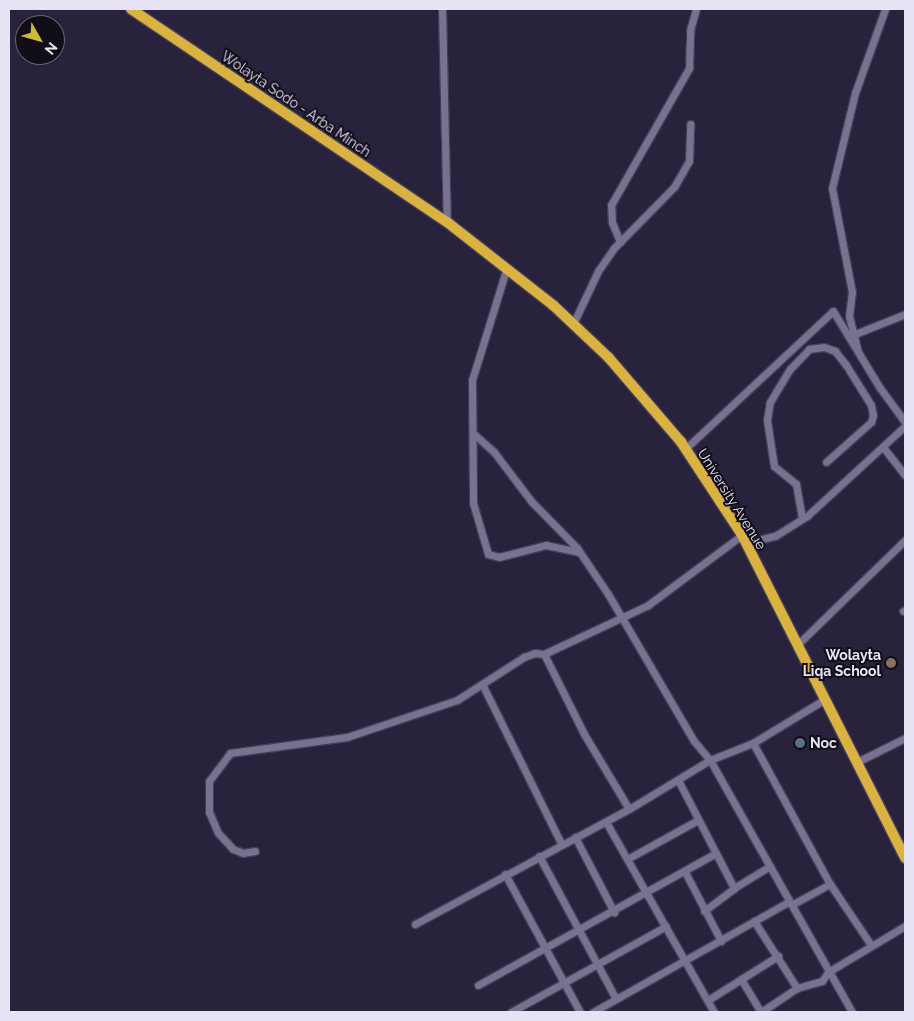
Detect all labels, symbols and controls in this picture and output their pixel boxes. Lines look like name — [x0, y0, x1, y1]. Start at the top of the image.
north arrow — [15, 15, 65, 65]
text: N — [41, 39, 61, 58]
street label: Wolayta Sodo - Arba Minch — [218, 47, 374, 161]
street label: University Avenue — [694, 445, 770, 553]
place label: Wolayta Liqa School — [803, 647, 881, 680]
marker: Wolayta Liqa School — [885, 657, 897, 669]
place label: Noc — [810, 735, 837, 751]
marker: Noc — [794, 737, 806, 749]

